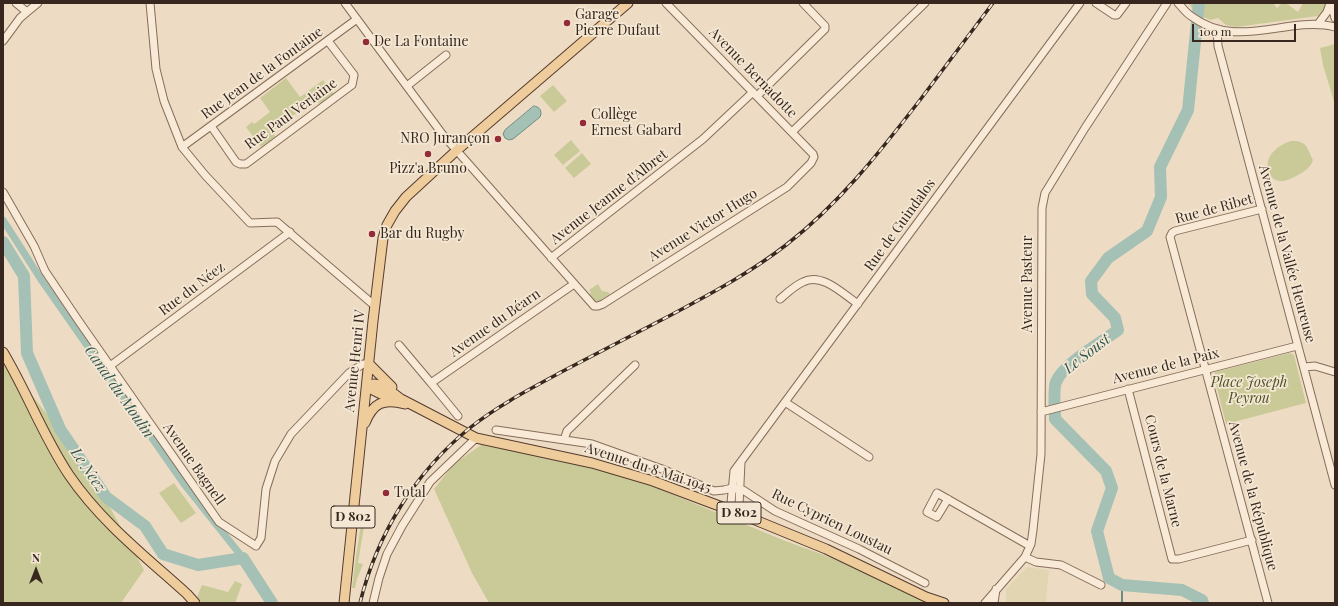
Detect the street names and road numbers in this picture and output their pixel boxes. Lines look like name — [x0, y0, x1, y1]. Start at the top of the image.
street label: Rue Jean de la Fontaine — [198, 23, 326, 123]
street label: Avenue Bernadotte — [706, 24, 800, 122]
street label: Rue Paul Verlaine — [242, 75, 340, 153]
street label: Avenue Jeanne d'Albret — [547, 146, 671, 248]
street label: Avenue de la Vallée Heureuse — [1255, 163, 1319, 345]
street label: Rue de Guindalos — [861, 176, 939, 274]
street label: Avenue Victor Hugo — [646, 185, 760, 265]
street label: Rue de Ribet — [1173, 191, 1255, 227]
street label: Avenue Pasteur — [1020, 235, 1036, 333]
street label: Rue du Néez — [156, 259, 228, 319]
street label: Avenue du Béarn — [446, 285, 544, 361]
street label: Avenue Henri IV — [341, 309, 369, 413]
street label: Avenue de la Paix — [1111, 345, 1221, 387]
street label: Cours de la Marne — [1141, 413, 1185, 529]
street label: Avenue de la République — [1225, 419, 1281, 573]
street label: Avenue Bagnell — [160, 420, 228, 508]
street label: Avenue du 8 Mai 1945 — [583, 440, 713, 496]
street label: Rue Cyprien Loustau — [769, 485, 895, 559]
road number: D 802 — [717, 502, 761, 524]
road number: D 802 — [331, 506, 375, 528]

